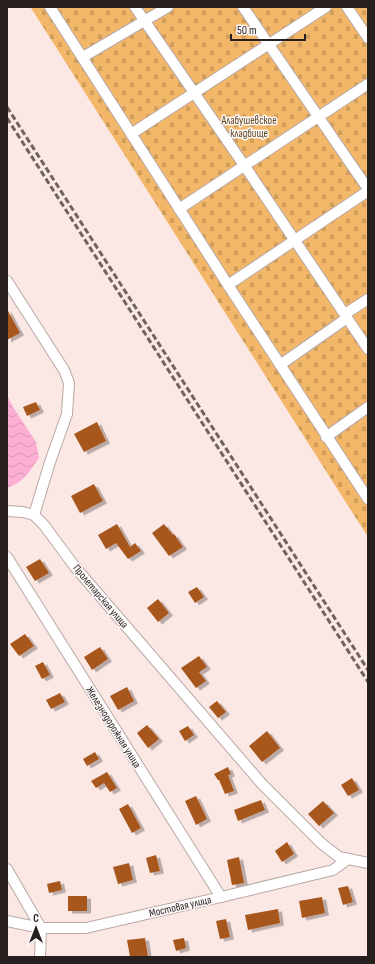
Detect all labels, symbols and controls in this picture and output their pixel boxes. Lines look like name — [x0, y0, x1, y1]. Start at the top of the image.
scale bar — [231, 16, 305, 42]
text: 50 m — [237, 23, 257, 38]
park label: Алабушевское кладбище — [220, 114, 277, 140]
street label: Пролетарская улица — [70, 562, 131, 631]
street label: Железнодорожная улица — [83, 684, 144, 770]
street label: Мостовая улица — [148, 893, 212, 920]
north arrow — [16, 908, 56, 948]
text: С — [33, 912, 39, 925]

